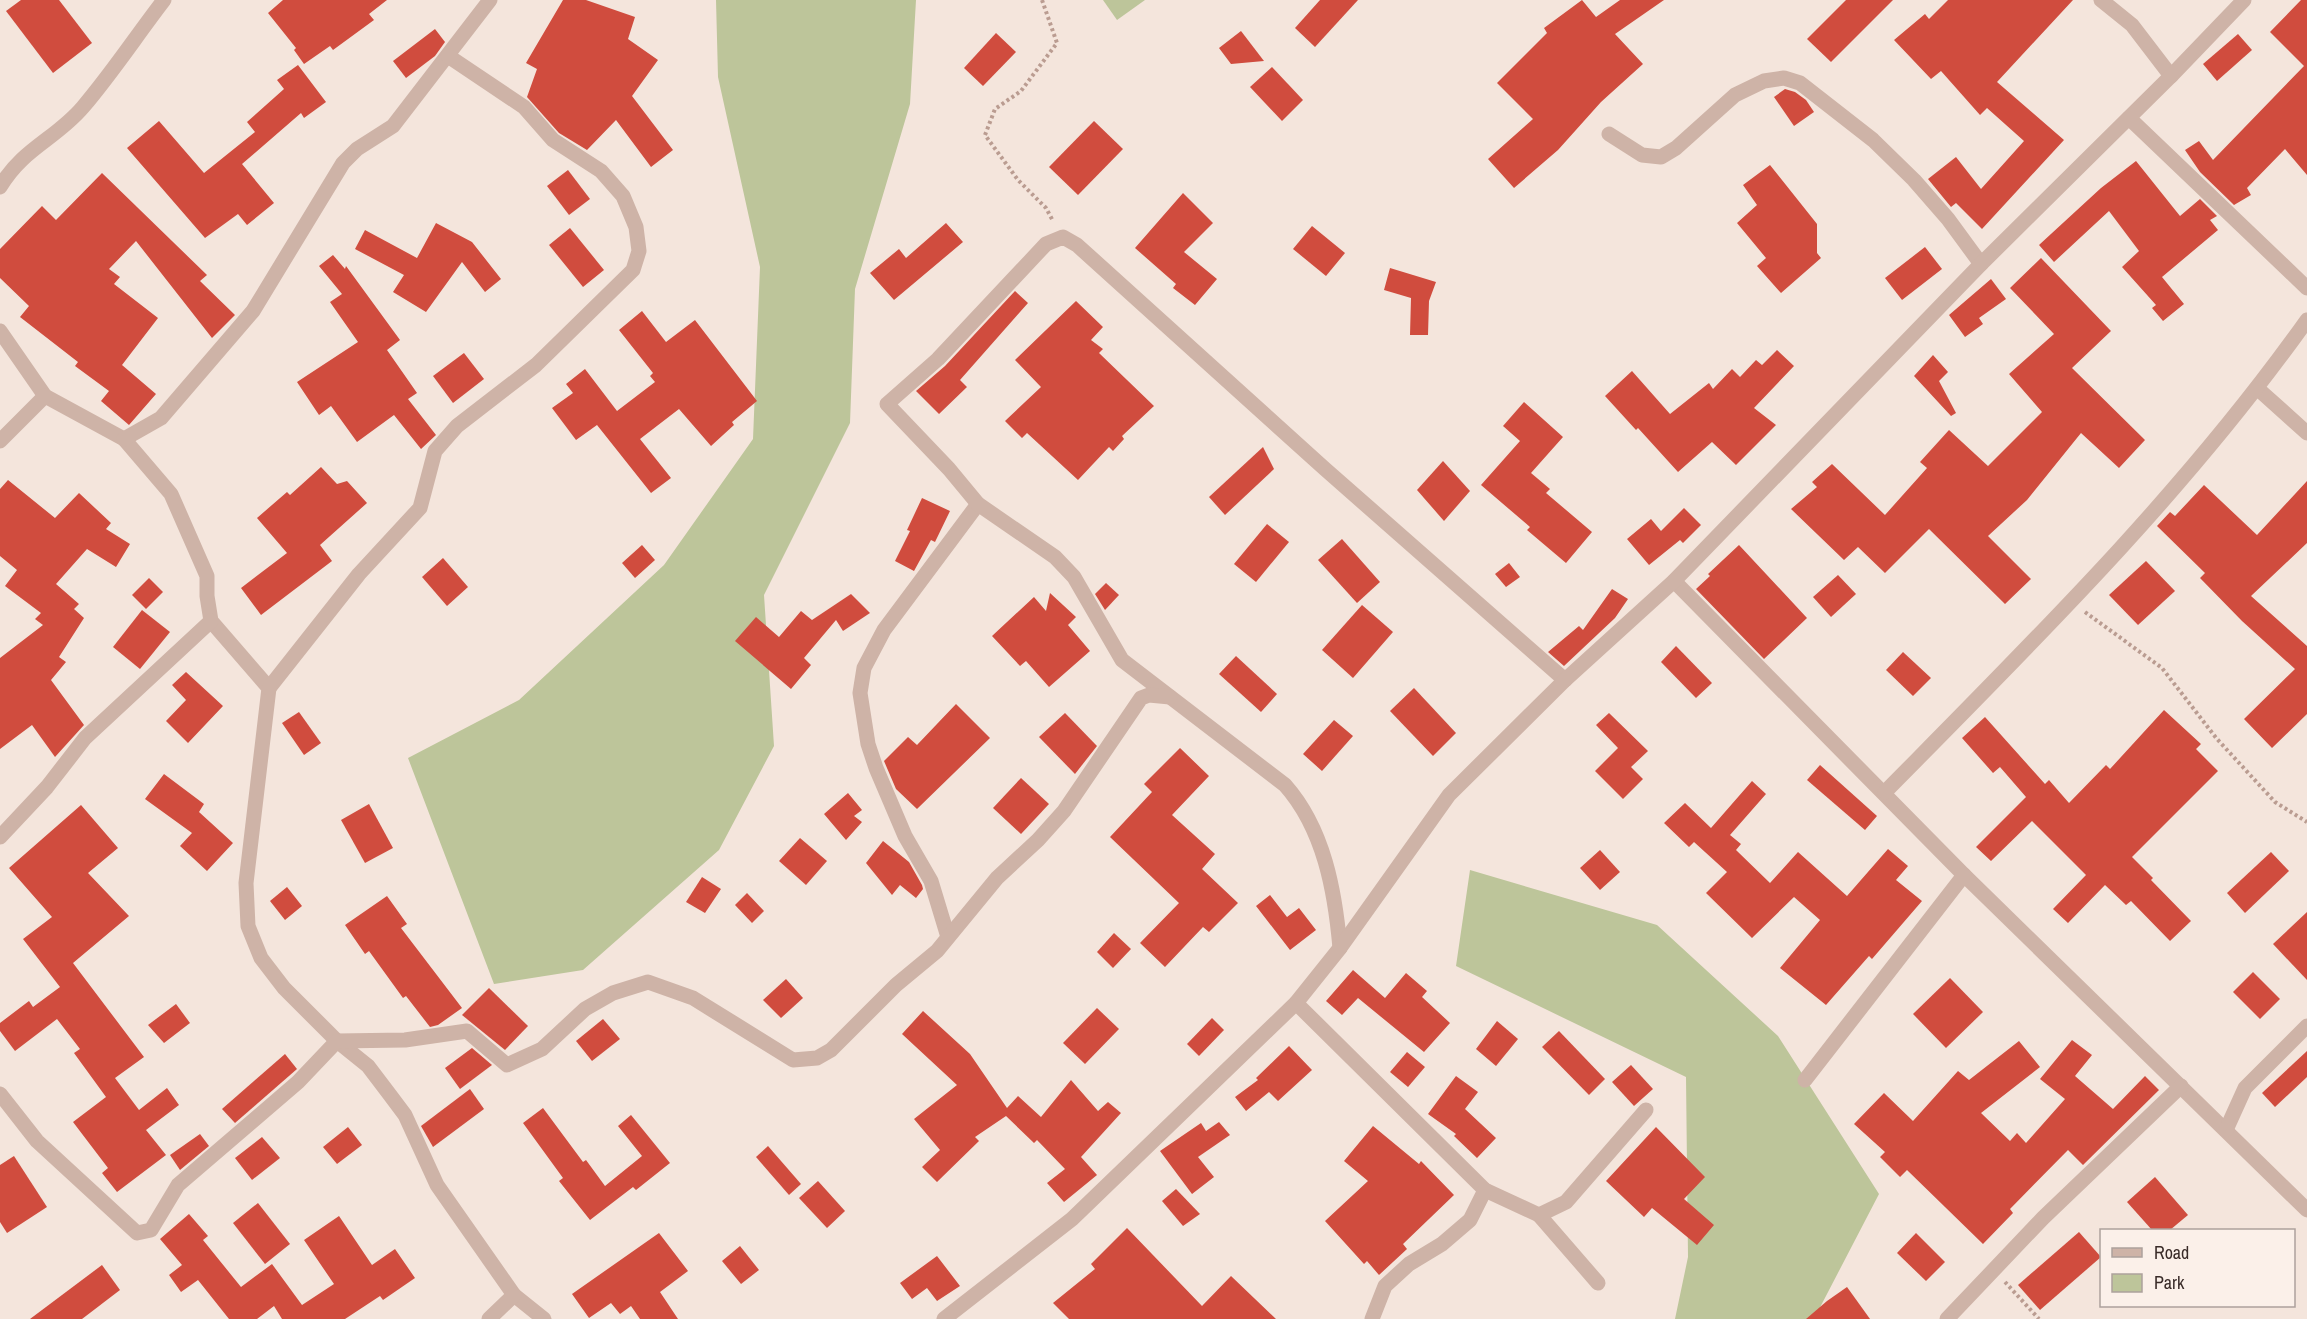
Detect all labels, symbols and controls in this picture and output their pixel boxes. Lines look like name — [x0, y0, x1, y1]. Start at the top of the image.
legend — [2100, 1229, 2295, 1307]
text: Road — [2154, 1240, 2189, 1265]
text: Park — [2154, 1270, 2185, 1295]

